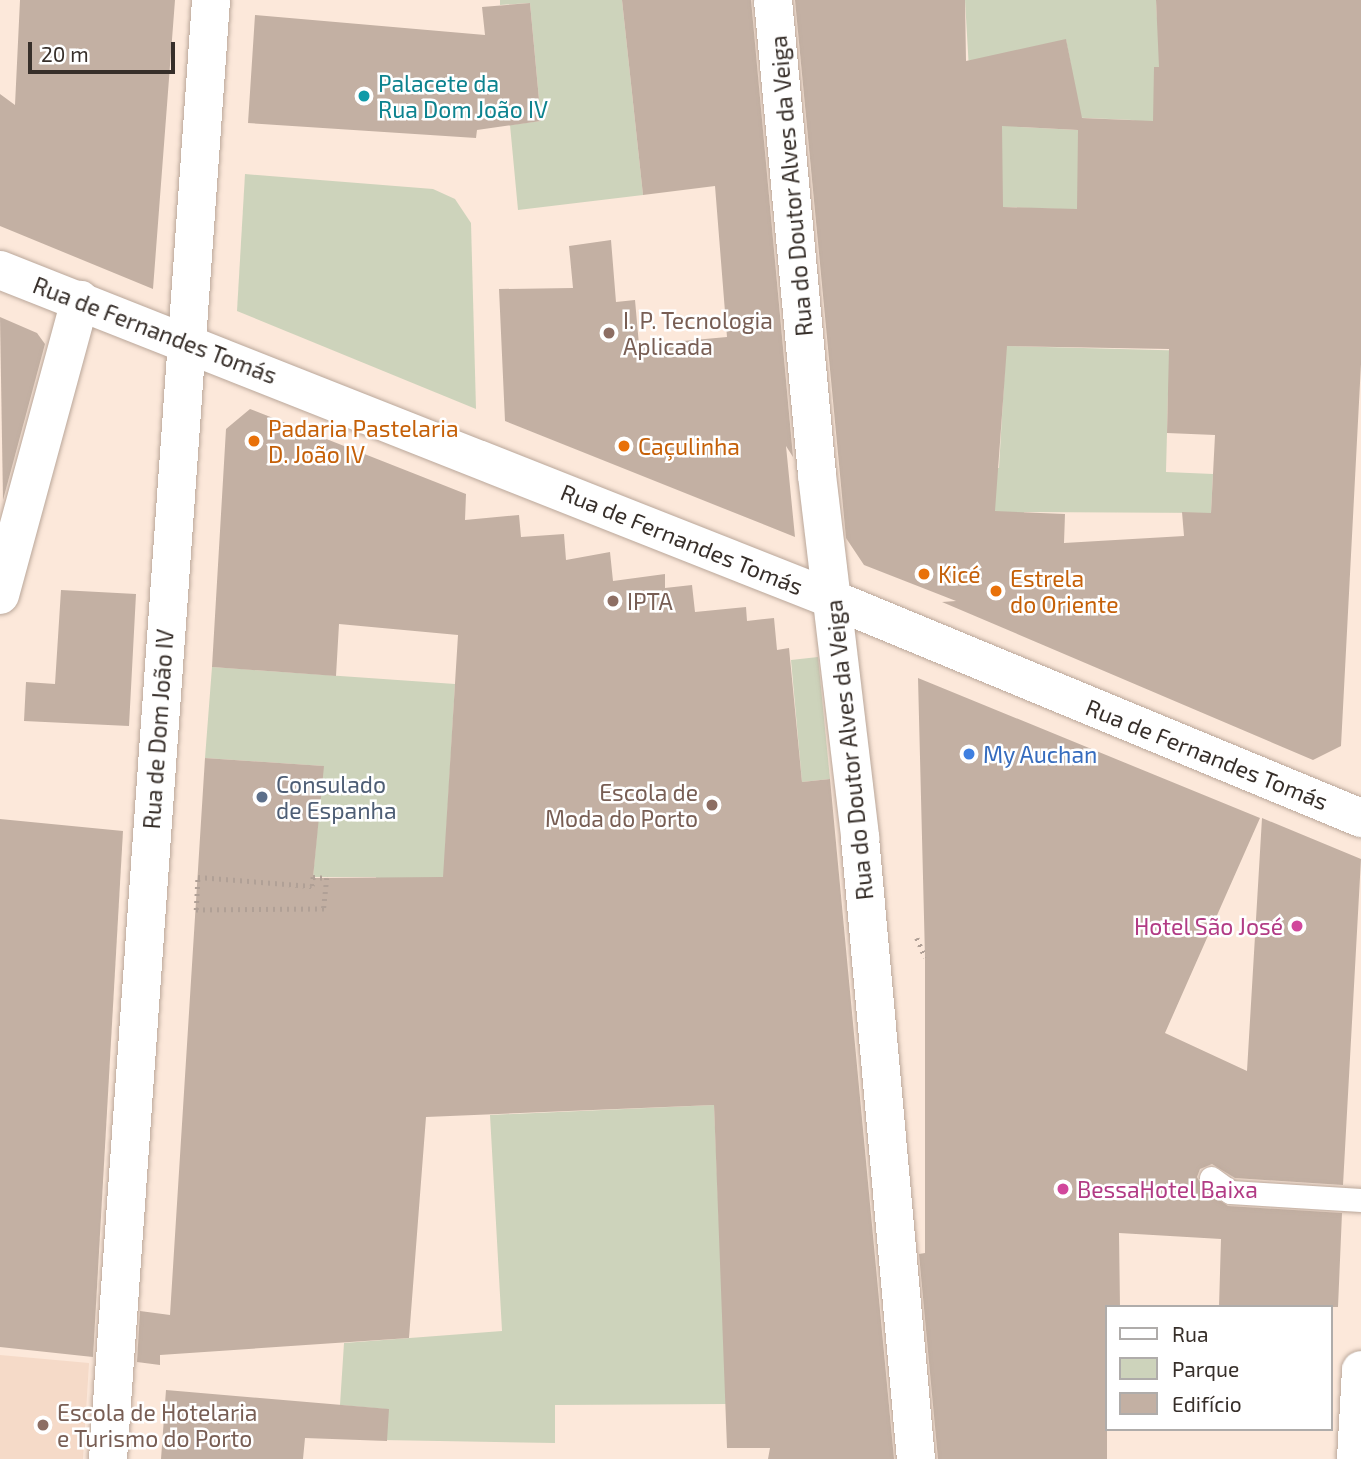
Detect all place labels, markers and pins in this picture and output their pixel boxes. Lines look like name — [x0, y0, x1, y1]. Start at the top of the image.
place label: Palacete da Rua Dom João IV — [378, 69, 548, 123]
marker: Palacete da Rua Dom João IV — [356, 88, 372, 104]
place label: I. P. Tecnologia Aplicada — [623, 306, 773, 360]
marker: I. P. Tecnologia Aplicada — [601, 325, 617, 341]
place label: Padaria Pastelaria D. João IV — [268, 414, 459, 468]
place label: Caçulinha — [638, 432, 740, 460]
marker: Padaria Pastelaria D. João IV — [246, 433, 262, 449]
marker: Caçulinha — [616, 438, 632, 454]
place label: Kicé — [938, 560, 981, 588]
place label: Estrela do Oriente — [1010, 564, 1118, 618]
marker: Kicé — [916, 566, 932, 582]
marker: Estrela do Oriente — [988, 583, 1004, 599]
place label: IPTA — [627, 587, 673, 615]
marker: IPTA — [605, 593, 621, 609]
place label: My Auchan — [983, 740, 1098, 768]
marker: My Auchan — [961, 746, 977, 762]
place label: Consulado de Espanha — [276, 770, 397, 824]
place label: Escola de Moda do Porto — [545, 778, 698, 832]
marker: Consulado de Espanha — [254, 789, 270, 805]
marker: Escola de Moda do Porto — [704, 797, 720, 813]
place label: Hotel São José — [1133, 912, 1283, 940]
marker: Hotel São José — [1289, 918, 1305, 934]
place label: BessaHotel Baixa — [1077, 1175, 1258, 1203]
marker: BessaHotel Baixa — [1055, 1181, 1071, 1197]
place label: Escola de Hotelaria e Turismo do Porto — [57, 1398, 257, 1452]
marker: Escola de Hotelaria e Turismo do Porto — [35, 1417, 51, 1433]

